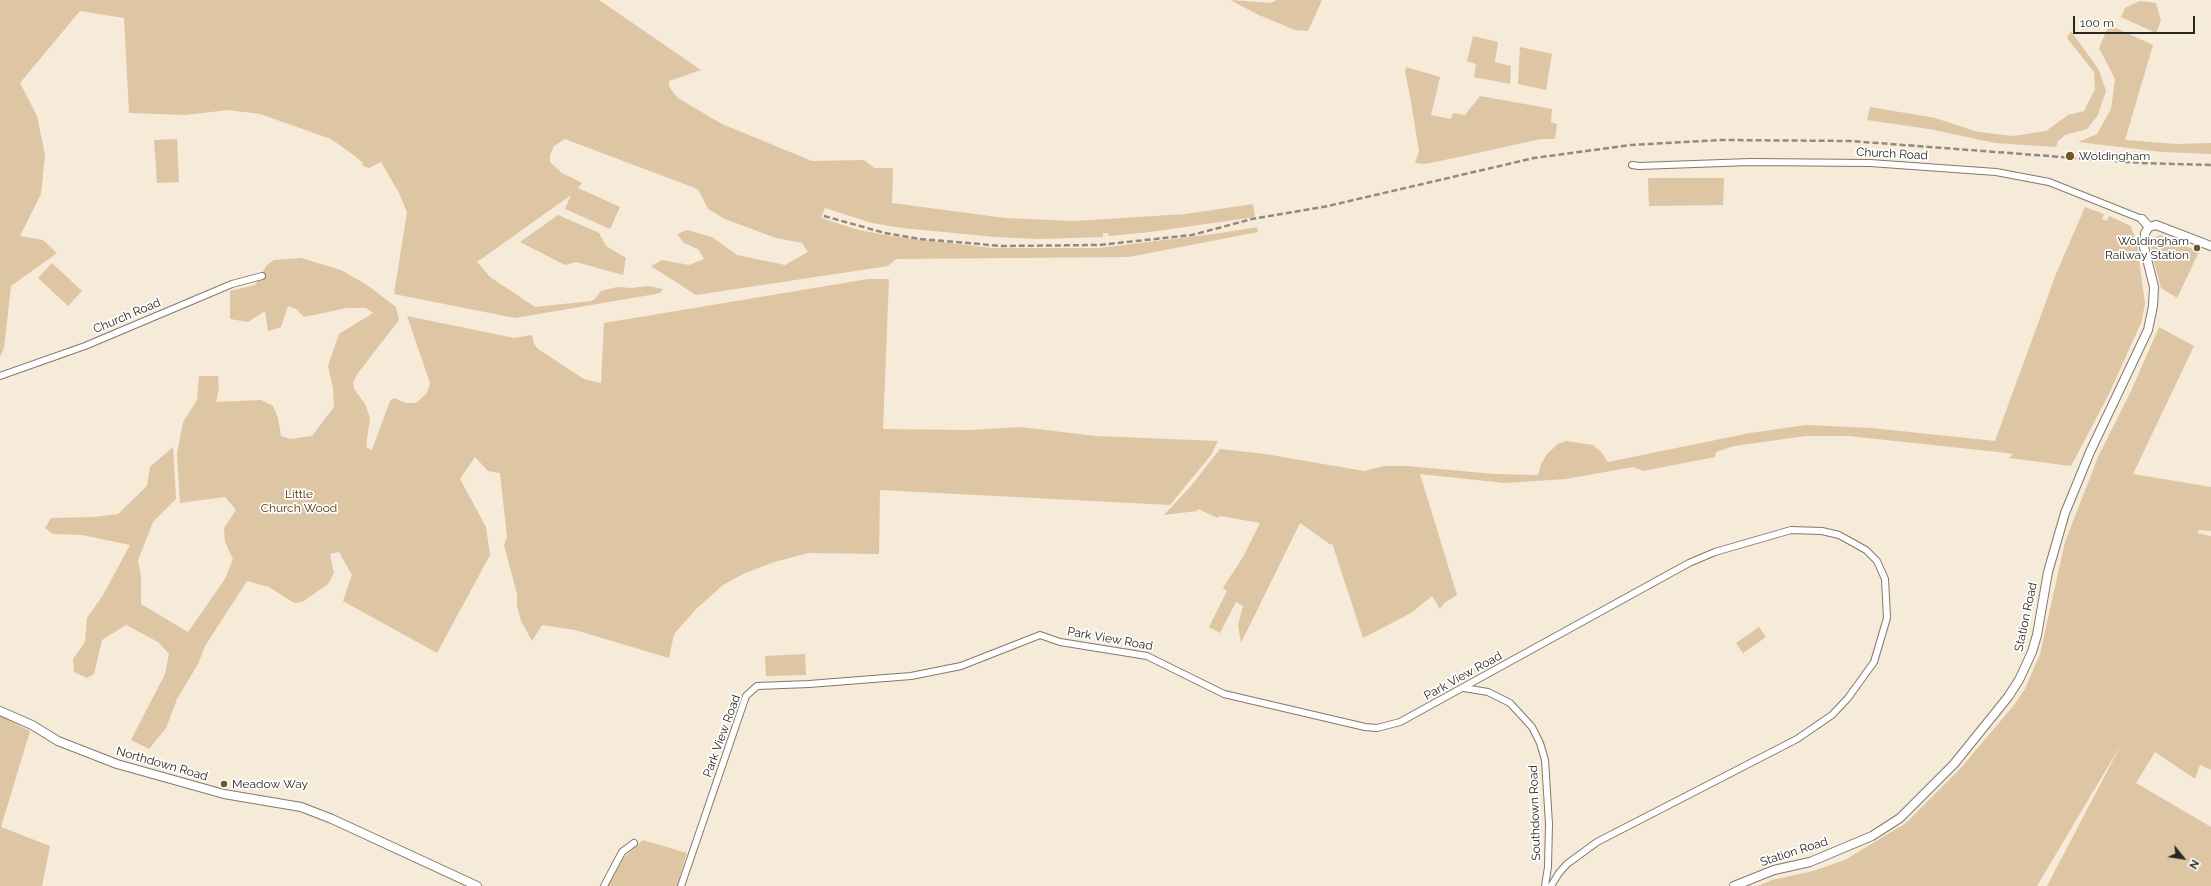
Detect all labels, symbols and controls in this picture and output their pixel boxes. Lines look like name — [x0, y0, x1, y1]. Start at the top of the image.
scale bar — [2075, 8, 2197, 34]
text: 100 m — [2080, 16, 2114, 30]
street label: Church Road — [1856, 145, 1928, 163]
place label: Woldingham — [2079, 149, 2150, 163]
marker: Woldingham — [2064, 150, 2076, 162]
place label: Woldingham Railway Station — [2105, 234, 2189, 262]
marker: Woldingham Railway Station — [2192, 243, 2202, 253]
street label: Church Road — [91, 295, 163, 337]
park label: Little Church Wood — [261, 487, 337, 515]
street label: Station Road — [2012, 581, 2040, 653]
street label: Park View Road — [1066, 624, 1154, 654]
street label: Park View Road — [1422, 649, 1504, 703]
street label: Park View Road — [700, 693, 744, 779]
street label: Northdown Road — [115, 744, 209, 784]
street label: Southdown Road — [1526, 765, 1544, 861]
place label: Meadow Way — [232, 777, 308, 791]
marker: Meadow Way — [219, 779, 229, 789]
street label: Station Road — [1758, 834, 1830, 870]
north arrow — [2163, 838, 2203, 878]
text: N — [2186, 857, 2202, 871]

